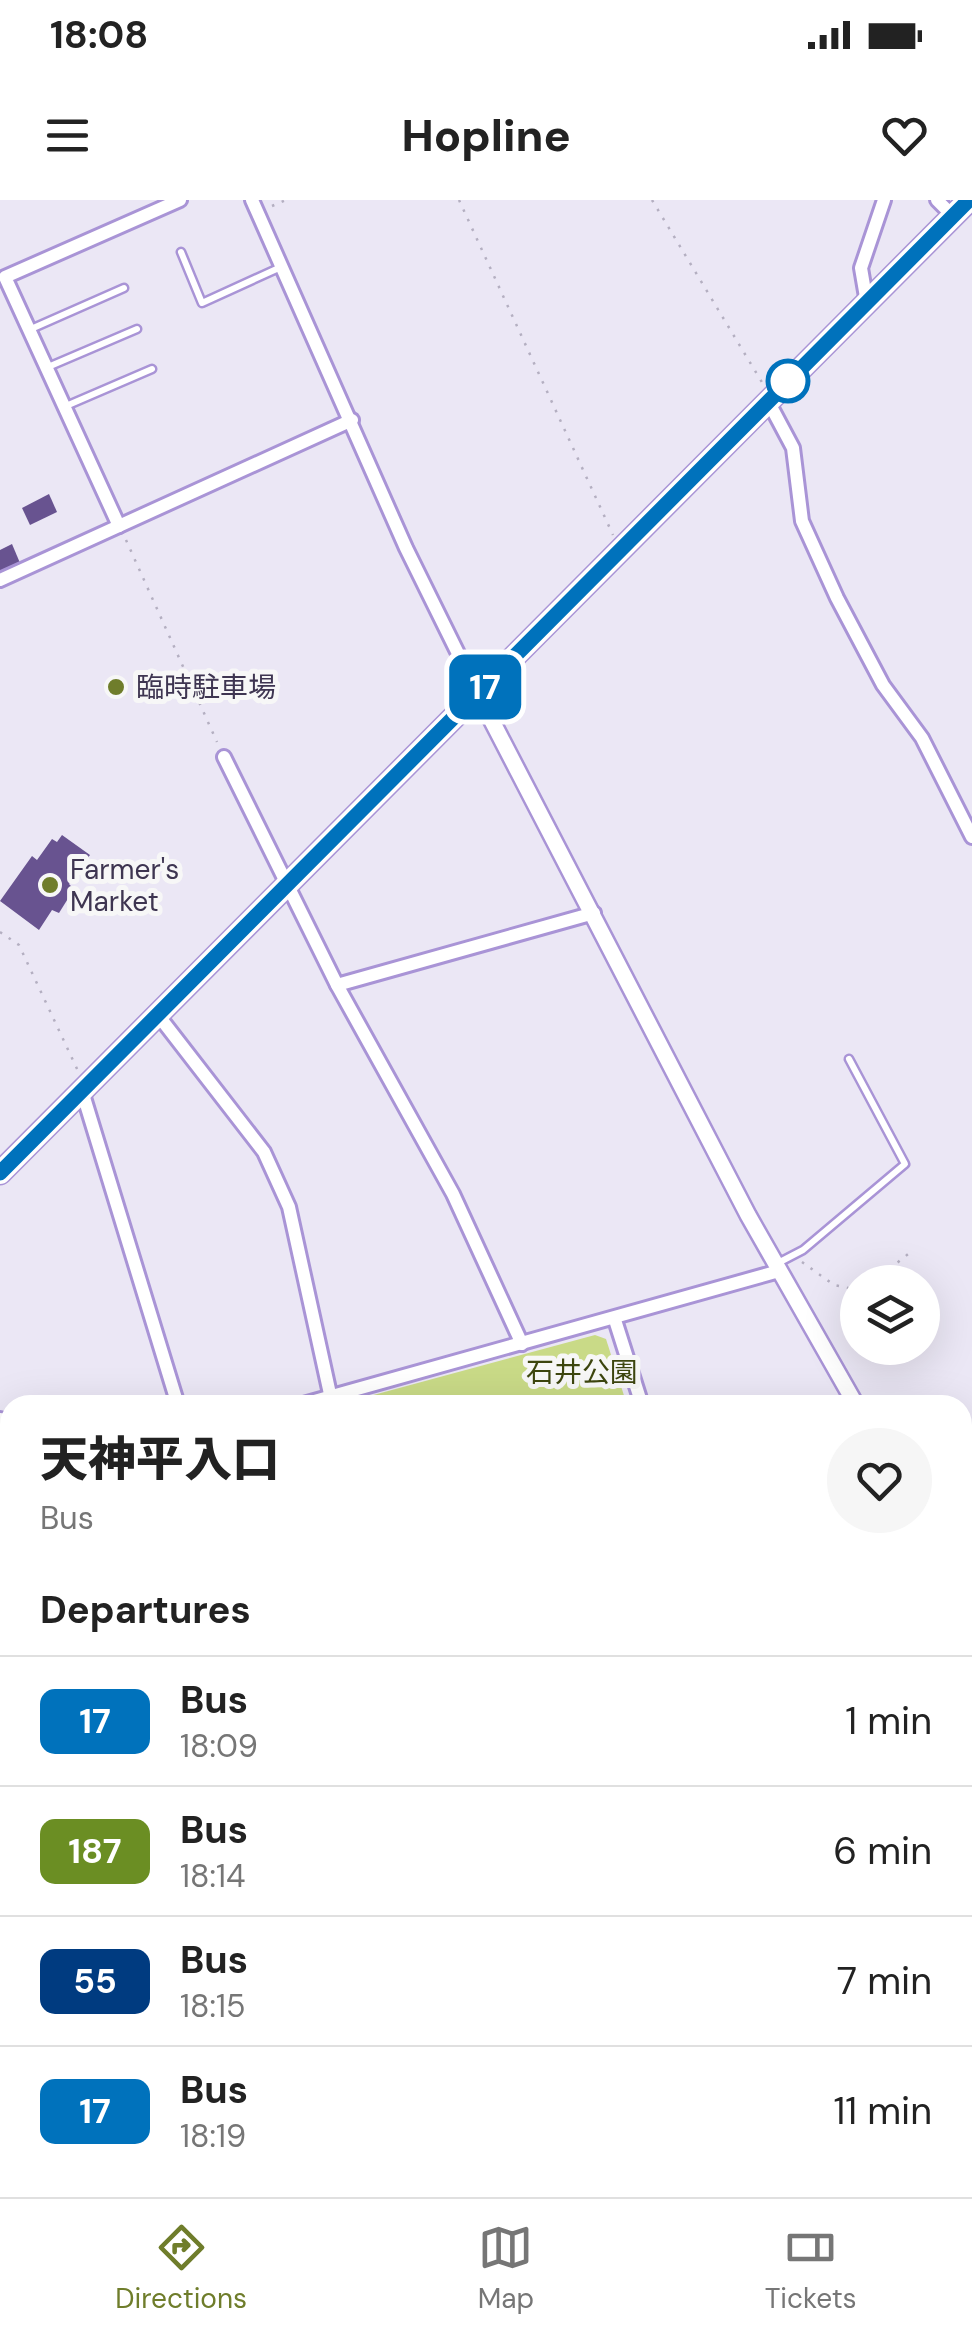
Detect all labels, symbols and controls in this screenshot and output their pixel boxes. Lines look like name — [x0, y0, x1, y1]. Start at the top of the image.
text: 18:08 — [50, 10, 148, 60]
text: Hopline — [401, 106, 571, 165]
icon: menu — [40, 108, 95, 163]
icon: heart — [877, 108, 932, 163]
unlabelled marker — [767, 360, 809, 402]
line badge: 17 — [440, 654, 530, 720]
text: 17 — [469, 664, 501, 710]
place label: 臨時駐車場 — [136, 669, 276, 706]
marker: 臨時駐車場 — [105, 676, 127, 698]
place label: Farmer's Market — [70, 851, 179, 920]
marker: Farmer's Market — [39, 874, 61, 896]
map controls — [840, 1265, 940, 1365]
button: layers — [840, 1265, 940, 1365]
park label: 石井公園 — [526, 1354, 638, 1391]
text: 天神平入口 — [40, 1428, 280, 1491]
button: heart — [827, 1428, 932, 1533]
text: Bus — [40, 1497, 94, 1539]
text: Departures — [40, 1585, 251, 1635]
text: Bus — [180, 1675, 248, 1725]
text: 1 min — [845, 1696, 932, 1746]
text: 17 — [79, 1698, 111, 1744]
text: 18:09 — [180, 1725, 258, 1767]
text: Bus — [180, 1805, 248, 1855]
text: 6 min — [833, 1826, 932, 1876]
text: 187 — [68, 1828, 122, 1874]
text: 18:14 — [180, 1855, 245, 1897]
text: Bus — [180, 1935, 248, 1985]
text: 7 min — [837, 1956, 932, 2006]
text: 55 — [73, 1958, 117, 2004]
text: 18:15 — [180, 1985, 245, 2027]
text: Bus — [180, 2065, 248, 2115]
text: 11 min — [833, 2086, 932, 2136]
text: 17 — [79, 2088, 111, 2134]
text: 18:19 — [180, 2115, 246, 2157]
tab: Directions — [115, 2220, 247, 2317]
tab: Map — [478, 2220, 534, 2317]
tab: Tickets — [765, 2220, 857, 2317]

